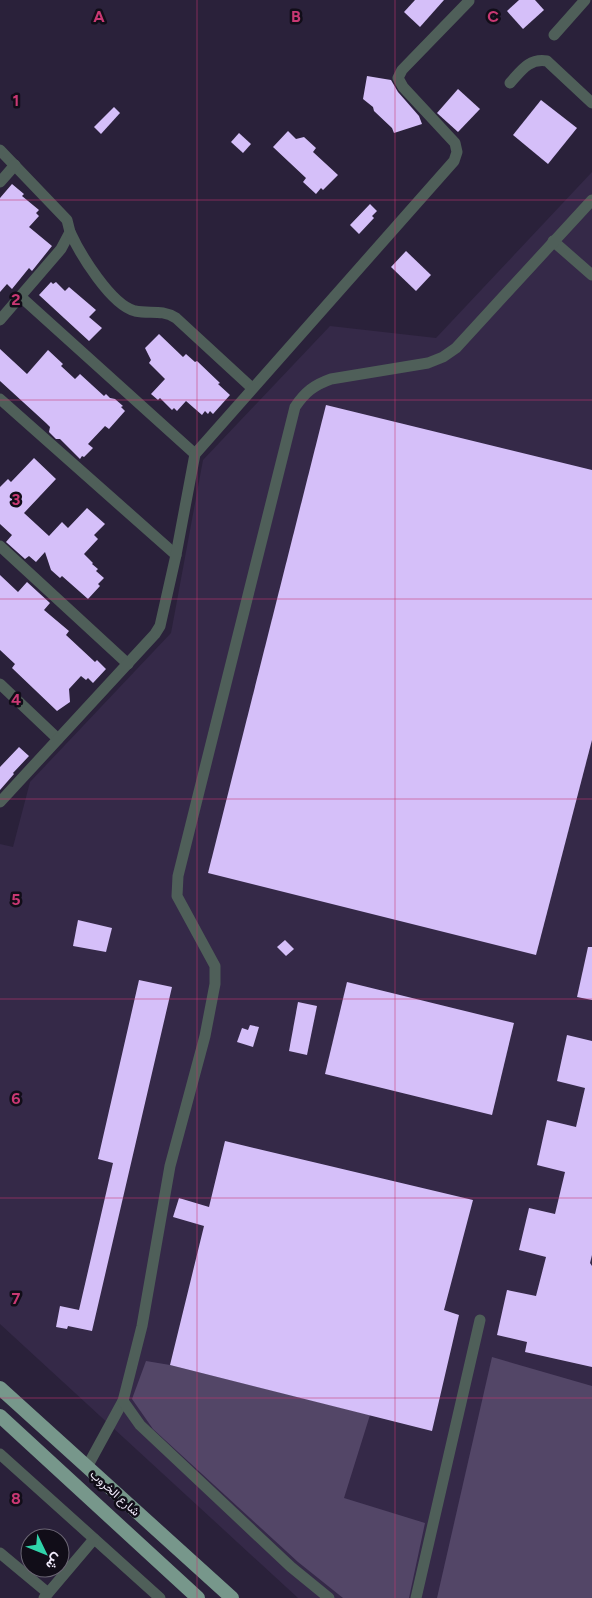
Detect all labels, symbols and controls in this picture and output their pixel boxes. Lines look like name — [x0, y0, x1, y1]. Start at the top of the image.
text: A — [93, 7, 105, 26]
text: B — [291, 7, 301, 26]
text: C — [487, 7, 499, 26]
text: 1 — [13, 91, 19, 110]
text: 2 — [11, 290, 21, 309]
text: 3 — [12, 490, 21, 509]
text: 4 — [11, 690, 21, 709]
text: 5 — [11, 890, 21, 909]
text: 6 — [11, 1089, 21, 1108]
text: 7 — [12, 1289, 21, 1308]
street label: شارع الخروب — [86, 1467, 143, 1520]
text: 8 — [11, 1489, 21, 1508]
north arrow — [20, 1528, 70, 1578]
text: ش — [42, 1550, 66, 1574]

